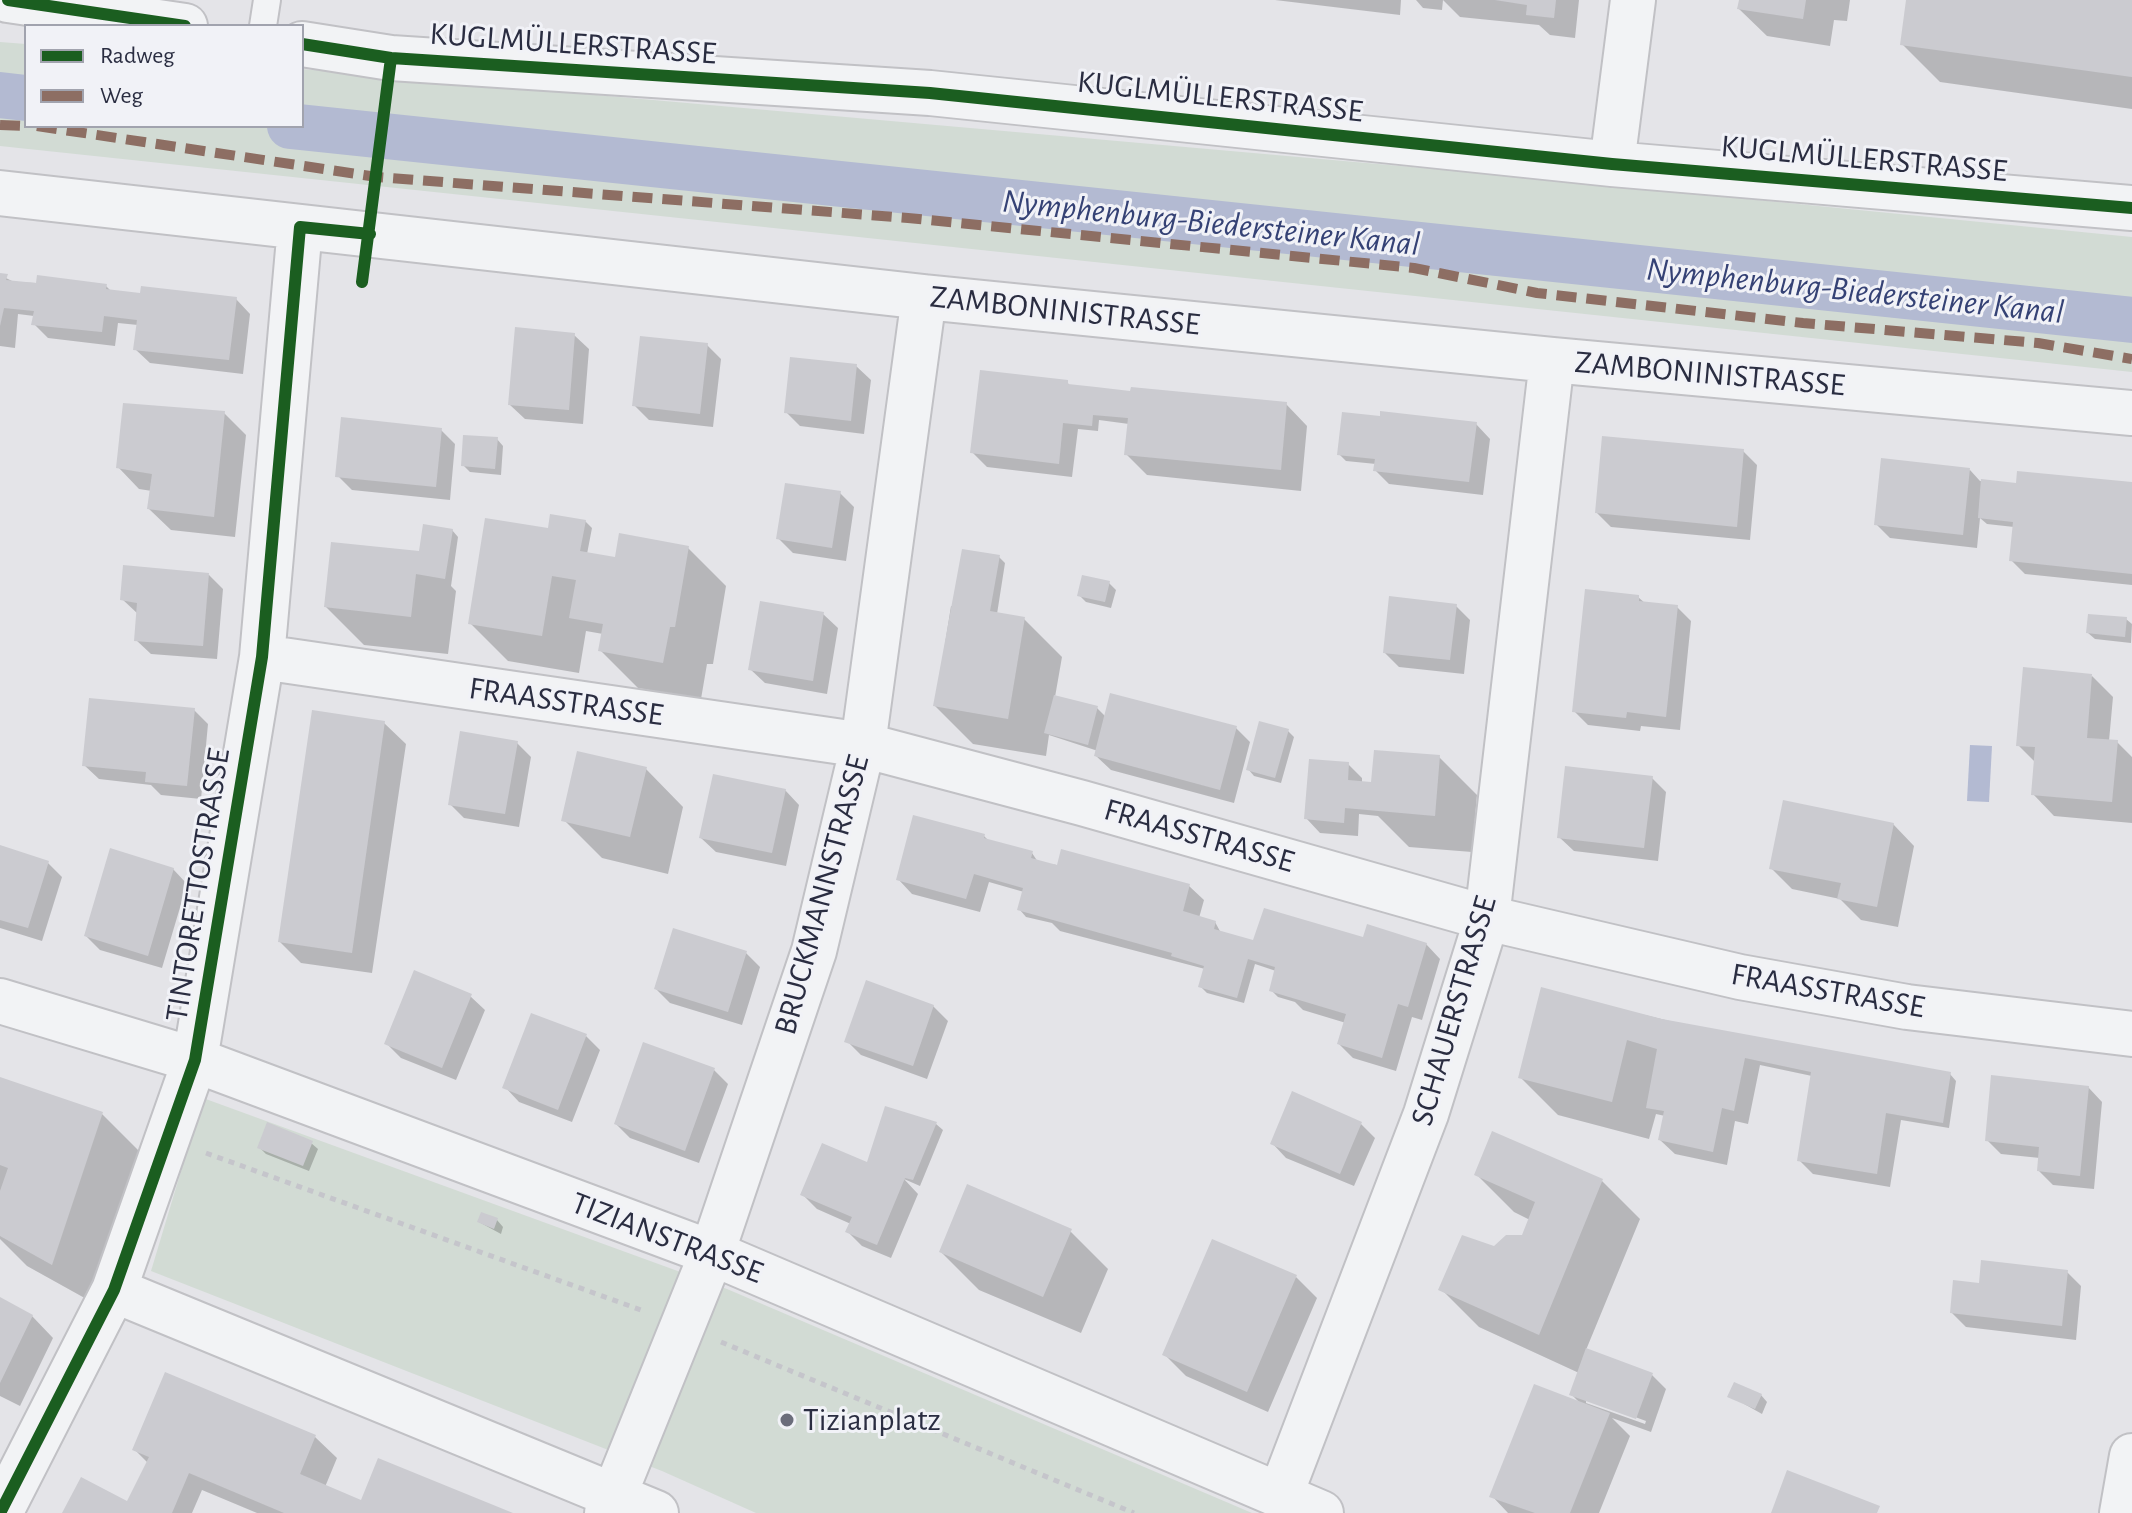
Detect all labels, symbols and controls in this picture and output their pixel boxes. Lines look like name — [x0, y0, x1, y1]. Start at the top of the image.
street label: KUGLMÜLLERSTRASSE — [428, 15, 718, 73]
legend — [24, 24, 304, 128]
text: Radweg — [100, 44, 175, 68]
street label: KUGLMÜLLERSTRASSE — [1075, 63, 1365, 131]
text: Weg — [100, 84, 143, 108]
street label: KUGLMÜLLERSTRASSE — [1719, 127, 2009, 191]
water label: Nymphenburg-Biedersteiner Kanal — [1000, 181, 1422, 265]
water label: Nymphenburg-Biedersteiner Kanal — [1644, 249, 2066, 333]
street label: ZAMBONINISTRASSE — [928, 278, 1202, 344]
street label: ZAMBONINISTRASSE — [1573, 343, 1847, 405]
street label: FRAASSTRASSE — [466, 669, 666, 735]
street label: TINTORETTOSTRASSE — [157, 746, 239, 1024]
street label: BRUCKMANNSTRASSE — [766, 751, 878, 1039]
street label: FRAASSTRASSE — [1100, 791, 1298, 881]
street label: SCHAUERSTRASSE — [1403, 892, 1505, 1130]
street label: FRAASSTRASSE — [1728, 955, 1928, 1027]
street label: TIZIANSTRASSE — [566, 1184, 768, 1292]
place label: Tizianplatz — [803, 1401, 941, 1439]
marker: Tizianplatz — [778, 1411, 796, 1429]

